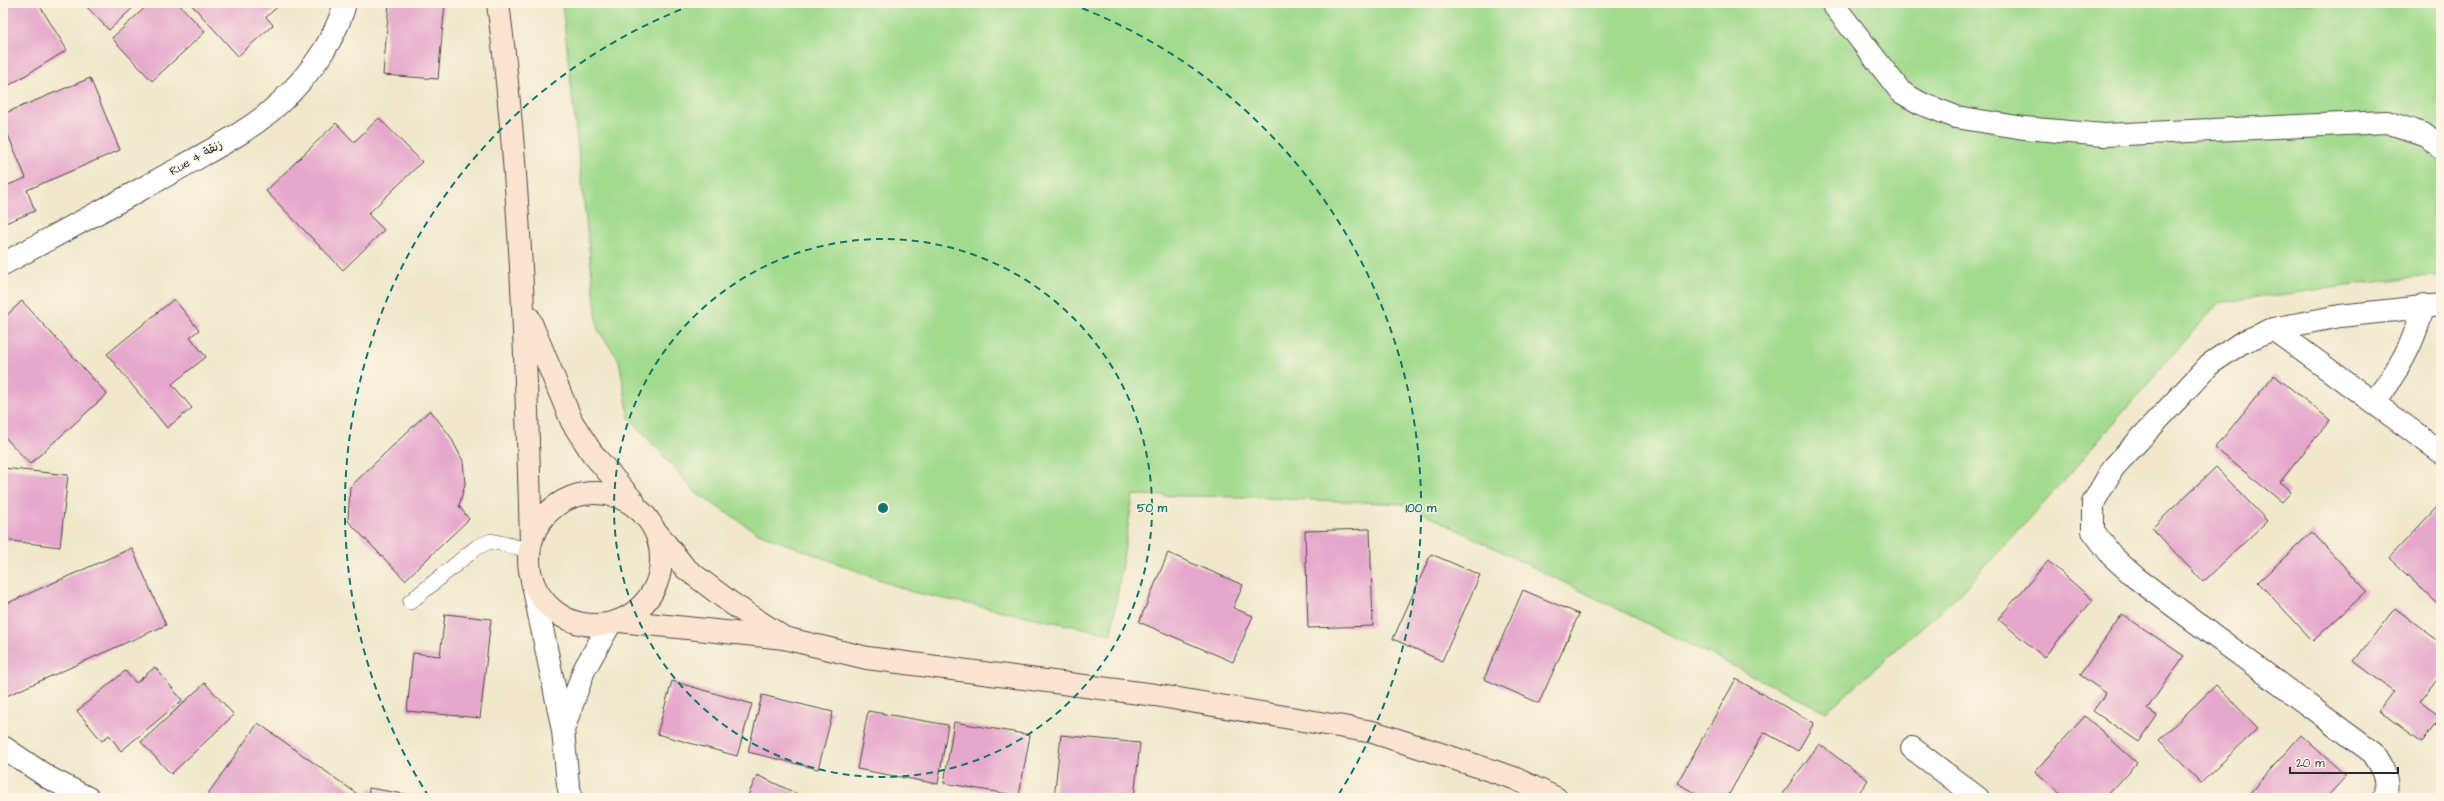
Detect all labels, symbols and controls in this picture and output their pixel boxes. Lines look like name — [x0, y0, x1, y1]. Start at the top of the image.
street label: Rue 4 زنقة — [166, 136, 226, 180]
text: 50 m — [1137, 500, 1168, 517]
text: 100 m — [1406, 500, 1437, 517]
centre of rings — [876, 501, 890, 515]
scale bar — [2290, 749, 2398, 775]
text: 20 m — [2296, 755, 2325, 772]

